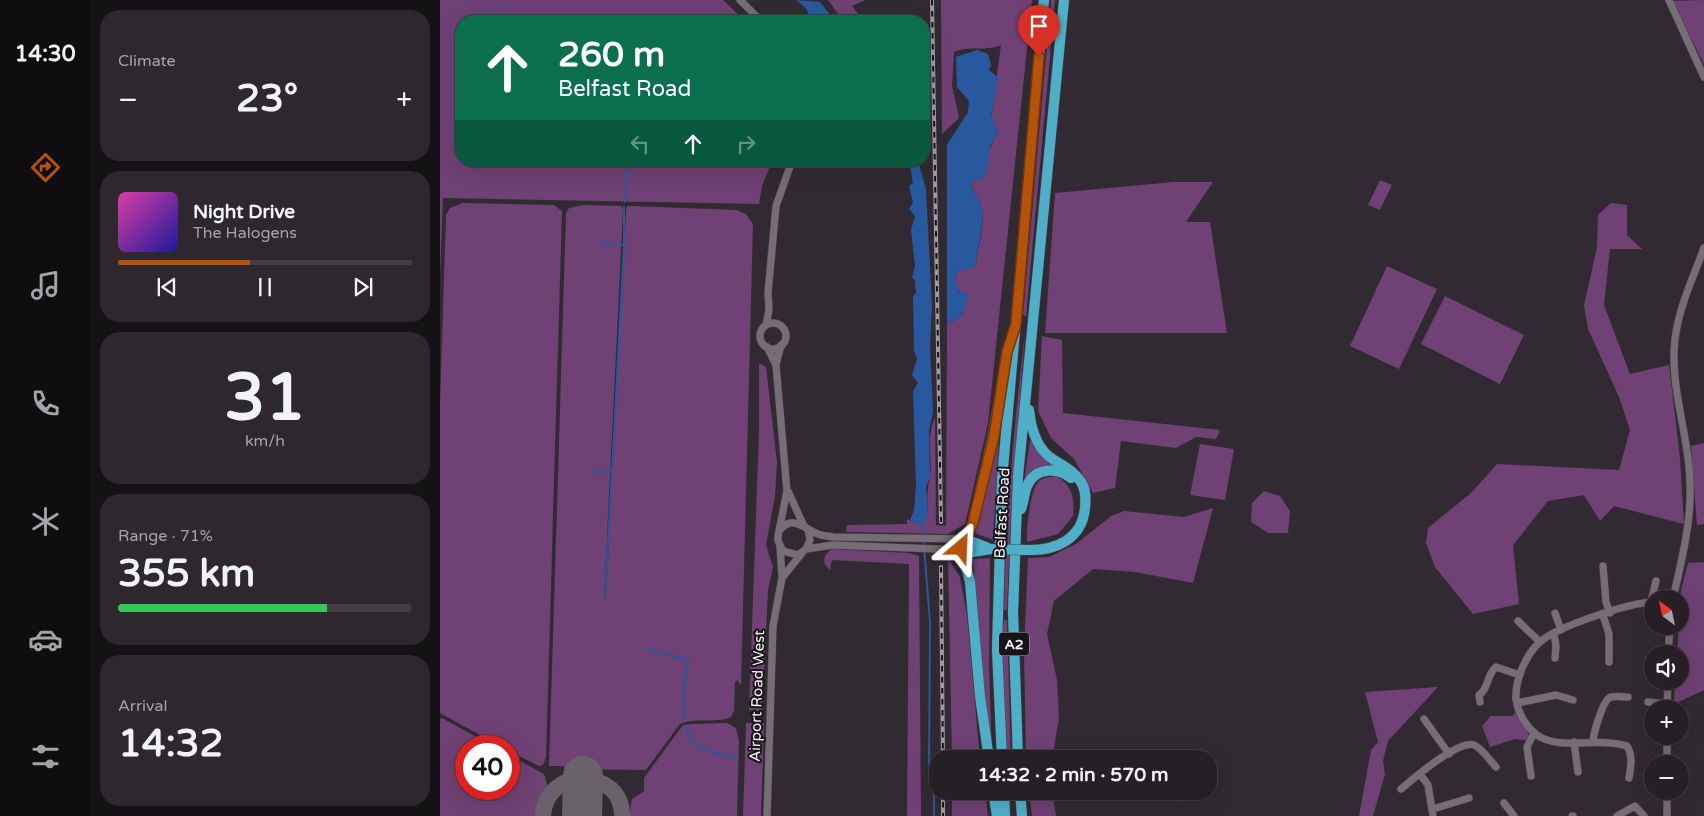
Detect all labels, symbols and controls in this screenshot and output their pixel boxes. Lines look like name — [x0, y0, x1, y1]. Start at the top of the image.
pin — [1018, 5, 1060, 56]
icon: arrive — [1025, 12, 1053, 40]
text: 260 m — [558, 34, 665, 76]
icon: ahead — [475, 35, 540, 100]
text: 14:30 — [15, 41, 75, 67]
text: Climate — [118, 51, 176, 71]
text: 23° — [236, 76, 298, 122]
text: Belfast Road — [558, 76, 691, 102]
text: − — [118, 83, 138, 117]
text: + — [396, 83, 412, 117]
icon: left — [626, 130, 654, 158]
icon: ahead — [679, 130, 707, 158]
icon: right — [732, 130, 760, 158]
icon: directions — [28, 150, 63, 185]
text: Night Drive — [193, 201, 295, 223]
text: The Halogens — [193, 223, 297, 243]
icon: music — [28, 268, 63, 303]
icon: previous — [153, 273, 181, 301]
icon: pause — [251, 273, 279, 301]
icon: next — [349, 273, 377, 301]
text: 31 — [224, 359, 306, 438]
icon: phone — [28, 386, 63, 421]
text: km/h — [245, 431, 285, 451]
street label: Belfast Road — [991, 467, 1013, 559]
icon: climate — [28, 504, 63, 539]
position arrow — [934, 521, 986, 573]
text: Range · 71% — [118, 526, 213, 546]
text: 355 km — [118, 551, 255, 597]
north arrow — [1644, 590, 1689, 635]
map controls — [1644, 590, 1689, 800]
icon: car — [28, 622, 63, 657]
street label: Airport Road West — [746, 629, 768, 762]
road number: A2 — [999, 633, 1029, 656]
button: sound — [1644, 645, 1689, 690]
text: Arrival — [118, 696, 167, 716]
button: + — [1644, 700, 1689, 745]
text: 14:32 — [118, 721, 223, 767]
speed limit sign: 40 — [455, 735, 520, 800]
icon: filters — [28, 739, 63, 774]
button: − — [1644, 755, 1689, 800]
text: 14:32 · 2 min · 570 m — [977, 764, 1169, 786]

